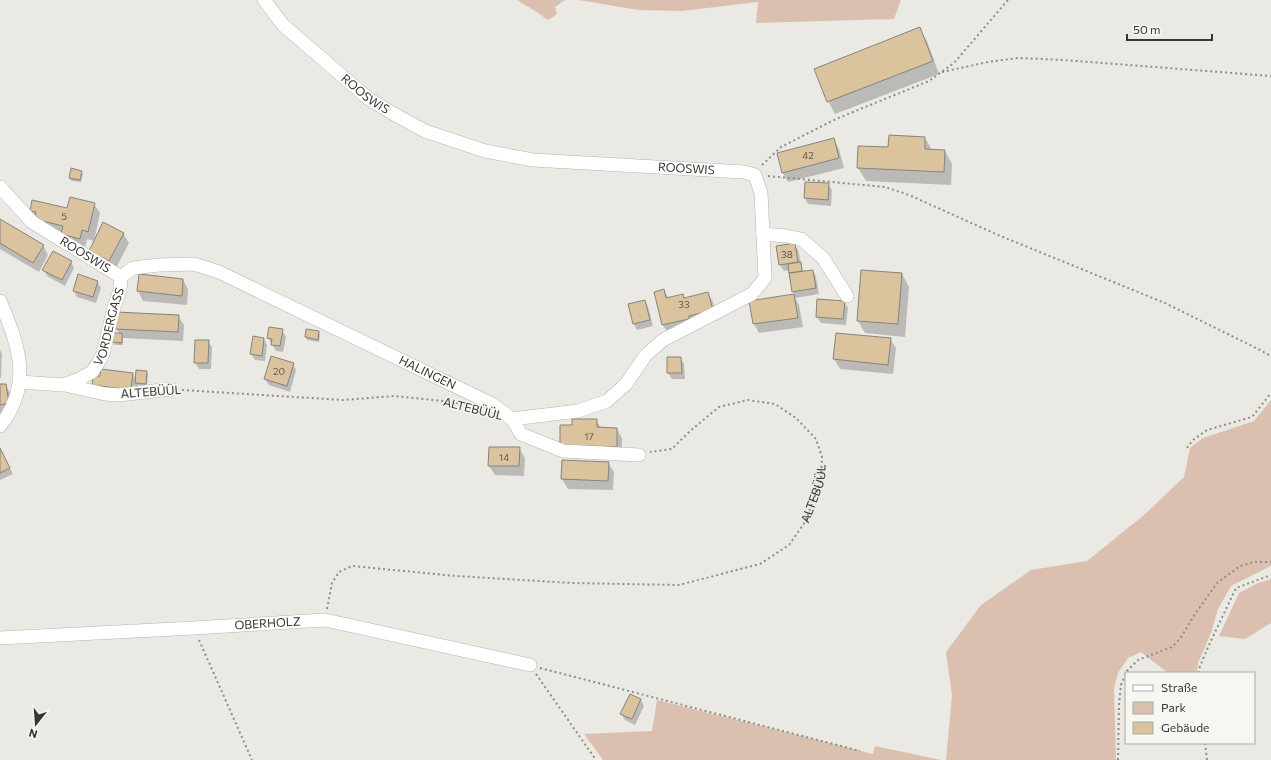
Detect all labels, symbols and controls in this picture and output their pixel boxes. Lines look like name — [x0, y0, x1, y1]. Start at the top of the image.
scale bar — [1127, 16, 1212, 42]
text: 50 m — [1133, 22, 1161, 36]
street label: ROOSWIS — [339, 71, 392, 116]
house number: 42 — [802, 149, 814, 161]
street label: ROOSWIS — [658, 159, 715, 176]
house number: 5 — [61, 210, 67, 222]
street label: ROOSWIS — [58, 233, 114, 275]
house number: 38 — [781, 248, 793, 260]
street label: VORDERGASS — [90, 285, 126, 368]
house number: 33 — [678, 298, 690, 310]
street label: HALINGEN — [397, 352, 459, 392]
house number: 20 — [273, 365, 285, 377]
street label: ALTEBÜÜL — [120, 382, 182, 400]
street label: ALTEBÜÜL — [442, 394, 505, 422]
house number: 17 — [584, 430, 594, 442]
house number: 14 — [499, 451, 509, 463]
street label: ALTEBÜÜL — [797, 464, 828, 525]
street label: OBERHOLZ — [234, 613, 301, 632]
legend — [1125, 672, 1255, 744]
text: Straße — [1161, 680, 1197, 694]
text: Park — [1161, 700, 1187, 714]
north arrow — [16, 704, 56, 744]
text: Gebäude — [1161, 720, 1209, 734]
text: N — [27, 727, 39, 741]

